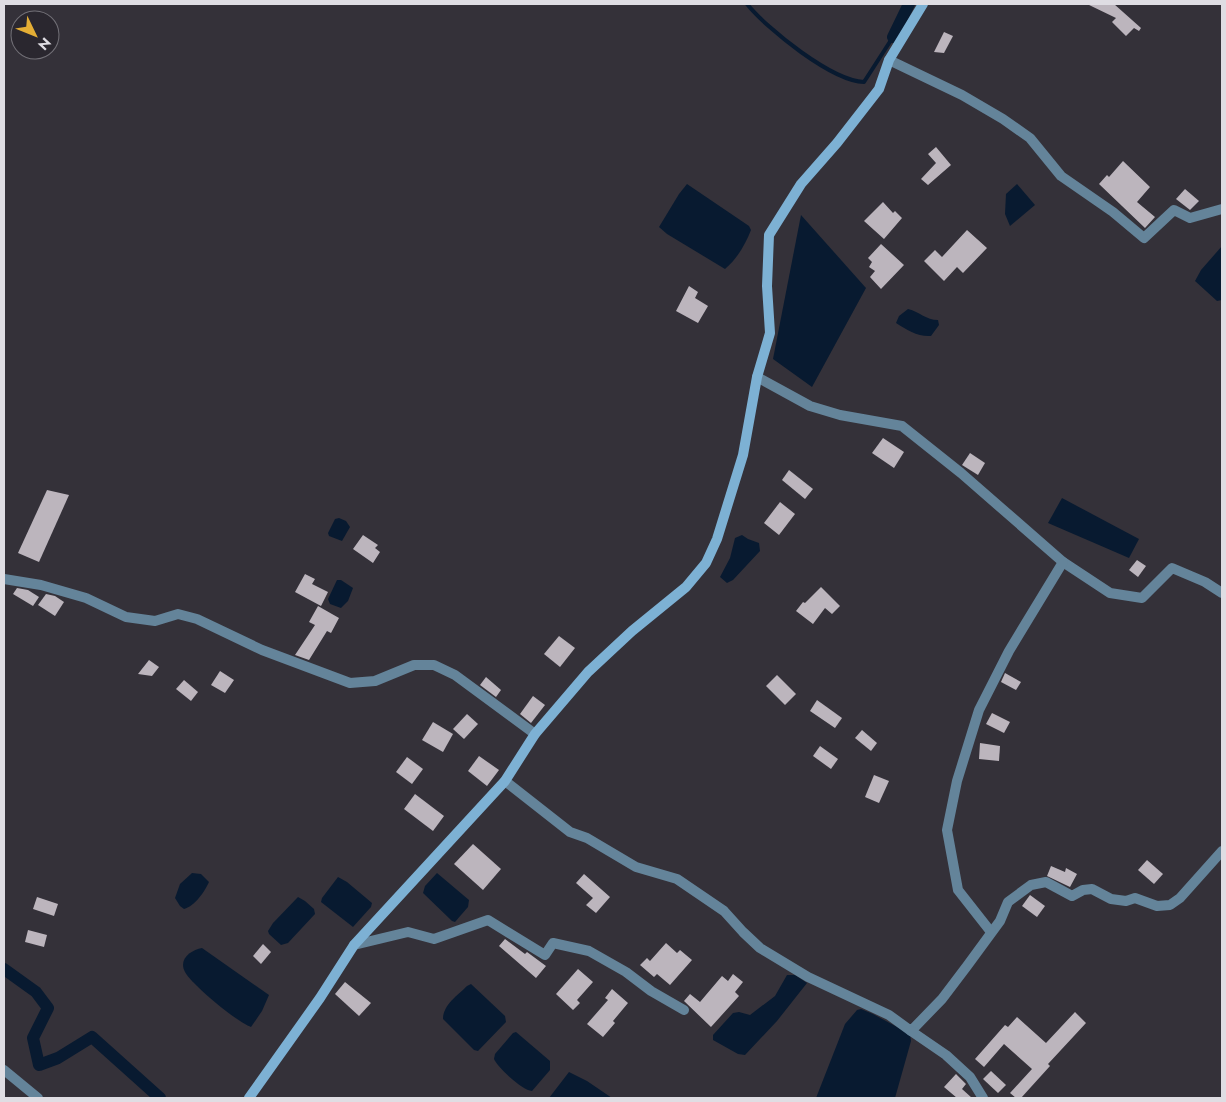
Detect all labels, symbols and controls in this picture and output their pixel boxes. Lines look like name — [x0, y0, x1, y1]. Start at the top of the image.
north arrow — [10, 10, 60, 60]
text: N — [33, 33, 56, 55]

